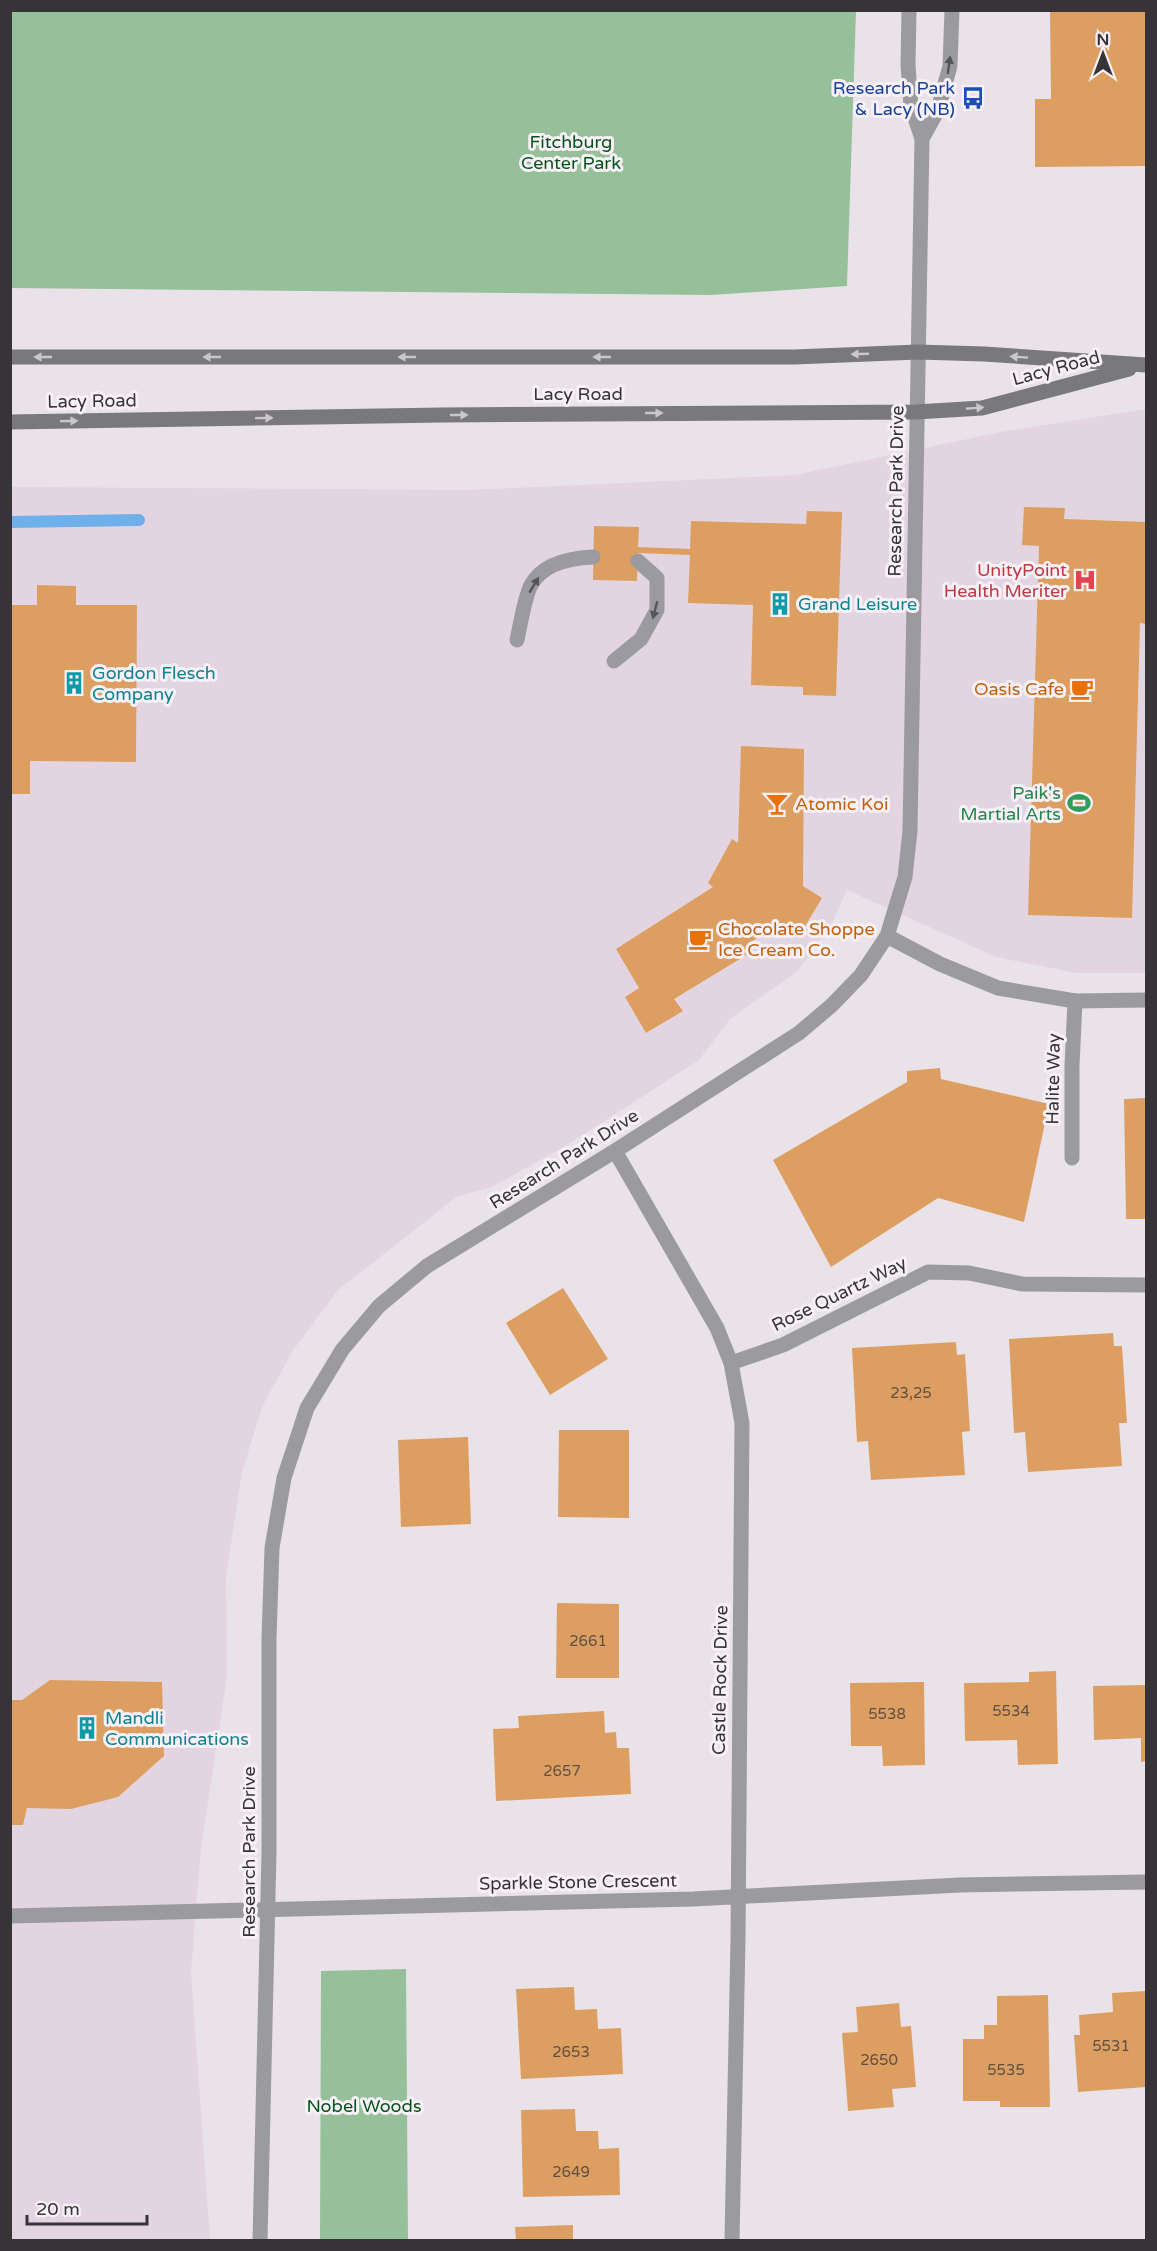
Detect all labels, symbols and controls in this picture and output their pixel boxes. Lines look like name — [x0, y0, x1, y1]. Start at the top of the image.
north arrow — [1073, 24, 1133, 84]
text: N — [1097, 30, 1109, 50]
one-way arrow — [944, 55, 953, 74]
place label: Research Park & Lacy (NB) — [833, 77, 955, 120]
bus stop icon: Research Park & Lacy (NB) — [960, 85, 986, 111]
park label: Fitchburg Center Park — [521, 131, 621, 174]
street label: Lacy Road — [1010, 346, 1102, 390]
one-way arrow — [850, 350, 869, 359]
one-way arrow — [33, 352, 52, 362]
one-way arrow — [202, 352, 221, 362]
one-way arrow — [397, 352, 416, 362]
one-way arrow — [592, 352, 611, 362]
one-way arrow — [1010, 352, 1029, 362]
street label: Lacy Road — [533, 383, 623, 405]
street label: Lacy Road — [47, 389, 137, 413]
one-way arrow — [965, 403, 984, 413]
street label: Research Park Drive — [884, 405, 908, 577]
one-way arrow — [644, 408, 663, 418]
one-way arrow — [449, 410, 468, 420]
one-way arrow — [254, 413, 273, 423]
one-way arrow — [59, 416, 78, 426]
place label: UnityPoint Health Meriter — [944, 559, 1067, 602]
hospital icon: UnityPoint Health Meriter — [1072, 567, 1098, 593]
one-way arrow — [529, 576, 539, 593]
building icon: Grand Leisure — [767, 591, 793, 617]
place label: Grand Leisure — [798, 593, 917, 615]
one-way arrow — [649, 601, 659, 619]
place label: Gordon Flesch Company — [92, 662, 216, 705]
building icon: Gordon Flesch Company — [61, 670, 87, 696]
cafe icon: Oasis Cafe — [1069, 676, 1095, 702]
place label: Oasis Cafe — [974, 678, 1064, 700]
place label: Paik's Martial Arts — [960, 782, 1061, 825]
sports icon: Paik's Martial Arts — [1066, 790, 1092, 816]
bar icon: Atomic Koi — [764, 791, 790, 817]
place label: Atomic Koi — [795, 793, 888, 815]
place label: Chocolate Shoppe Ice Cream Co. — [718, 918, 875, 961]
cafe icon: Chocolate Shoppe Ice Cream Co. — [687, 926, 713, 952]
street label: Halite Way — [1041, 1033, 1065, 1125]
street label: Research Park Drive — [486, 1104, 642, 1214]
street label: Rose Quartz Way — [768, 1252, 910, 1336]
house number: 23,25 — [890, 1384, 932, 1402]
street label: Castle Rock Drive — [708, 1605, 732, 1755]
house number: 2661 — [569, 1632, 607, 1650]
house number: 5534 — [992, 1702, 1030, 1720]
house number: 5538 — [868, 1705, 906, 1723]
place label: Mandli Communications — [105, 1707, 249, 1750]
building icon: Mandli Communications — [74, 1715, 100, 1741]
house number: 2657 — [543, 1762, 581, 1780]
street label: Research Park Drive — [238, 1766, 260, 1938]
street label: Sparkle Stone Crescent — [479, 1869, 677, 1895]
house number: 5531 — [1092, 2037, 1130, 2055]
house number: 2653 — [552, 2043, 590, 2061]
house number: 2650 — [860, 2051, 898, 2069]
house number: 5535 — [987, 2061, 1025, 2079]
park label: Nobel Woods — [306, 2095, 422, 2117]
house number: 2649 — [552, 2163, 590, 2181]
scale bar — [27, 2188, 147, 2226]
text: 20 m — [36, 2198, 80, 2220]

